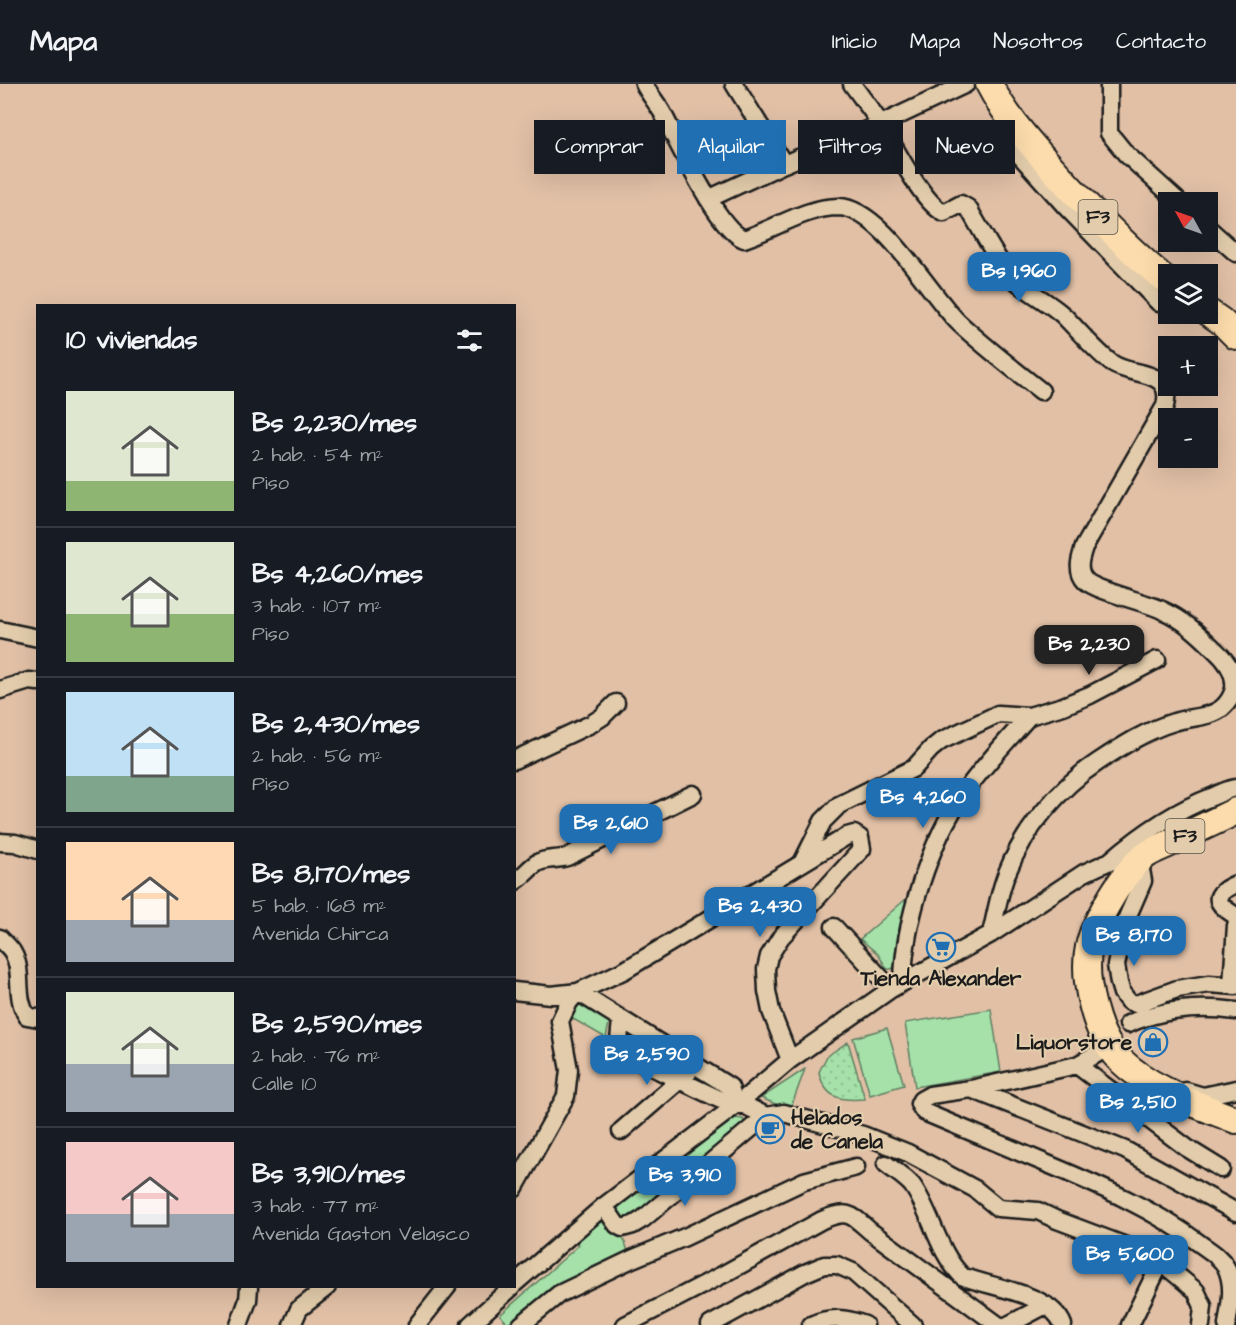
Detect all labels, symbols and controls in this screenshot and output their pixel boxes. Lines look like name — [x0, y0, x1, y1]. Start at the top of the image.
text: Mapa — [30, 22, 97, 61]
text: Inicio — [832, 27, 877, 56]
text: Mapa — [910, 27, 960, 56]
text: Nosotros — [993, 27, 1083, 56]
text: Contacto — [1116, 27, 1206, 56]
chip: Comprar — [534, 120, 665, 174]
chip: Alquilar — [677, 120, 786, 174]
chip: Filtros — [798, 120, 903, 174]
chip: Nuevo — [915, 120, 1015, 174]
north arrow — [1158, 192, 1218, 252]
map controls — [1158, 192, 1218, 468]
road number: F3 — [1078, 200, 1118, 234]
pin: Bs 1,960 — [957, 252, 1081, 303]
text: Bs 1,960 — [982, 257, 1056, 285]
button: layers — [1158, 264, 1218, 324]
text: 10 viviendas — [66, 322, 198, 358]
icon: filters — [453, 324, 486, 357]
button: + — [1158, 336, 1218, 396]
text: Bs 2,230/mes — [252, 405, 417, 441]
button: − — [1158, 408, 1218, 468]
icon: home — [114, 415, 186, 487]
text: 2 hab. · 54 m² — [252, 441, 383, 469]
text: Piso — [252, 469, 289, 497]
text: Bs 4,260/mes — [252, 556, 423, 592]
icon: home — [114, 566, 186, 638]
text: 3 hab. · 107 m² — [252, 592, 382, 620]
text: Piso — [252, 620, 289, 648]
pin: Bs 2,230 — [1027, 625, 1151, 676]
text: Bs 2,230 — [1048, 630, 1130, 658]
text: Bs 2,430/mes — [252, 706, 420, 742]
icon: home — [114, 716, 186, 788]
text: 2 hab. · 56 m² — [252, 742, 382, 770]
text: Piso — [252, 770, 289, 798]
pin: Bs 4,260 — [861, 778, 985, 829]
text: Bs 4,260 — [880, 783, 966, 811]
pin: Bs 2,610 — [549, 804, 673, 855]
text: Bs 2,610 — [574, 809, 648, 837]
road number: F3 — [1166, 819, 1204, 853]
text: Bs 8,170/mes — [252, 856, 410, 892]
icon: home — [114, 866, 186, 938]
pin: Bs 2,430 — [698, 887, 822, 938]
text: 5 hab. · 168 m² — [252, 892, 386, 920]
text: Bs 2,430 — [718, 892, 802, 920]
pin: Bs 8,170 — [1072, 916, 1196, 967]
text: Avenida Chirca — [252, 920, 388, 948]
text: Bs 8,170 — [1096, 921, 1172, 949]
supermarket icon: Tienda Alexander — [925, 931, 957, 963]
place label: Tienda Alexander — [860, 964, 1022, 993]
text: Bs 2,590/mes — [252, 1006, 422, 1042]
icon: home — [114, 1016, 186, 1088]
shop icon: Liquorstore — [1137, 1026, 1169, 1058]
place label: Liquorstore — [1016, 1028, 1133, 1058]
pin: Bs 2,590 — [585, 1035, 709, 1086]
text: Bs 2,590 — [604, 1040, 690, 1068]
text: 2 hab. · 76 m² — [252, 1042, 380, 1070]
text: Calle 10 — [252, 1070, 317, 1098]
pin: Bs 2,510 — [1076, 1083, 1200, 1134]
text: Bs 2,510 — [1100, 1088, 1176, 1116]
place label: Helados de Canela — [790, 1103, 883, 1156]
cafe icon: Helados de Canela — [754, 1113, 786, 1145]
text: Bs 3,910/mes — [252, 1156, 406, 1192]
pin: Bs 3,910 — [623, 1156, 747, 1207]
text: Bs 3,910 — [649, 1161, 721, 1189]
icon: home — [114, 1166, 186, 1238]
text: 3 hab. · 77 m² — [252, 1192, 379, 1220]
text: Avenida Gaston Velasco — [252, 1220, 470, 1248]
pin: Bs 5,600 — [1068, 1235, 1192, 1286]
text: Bs 5,600 — [1086, 1240, 1174, 1268]

